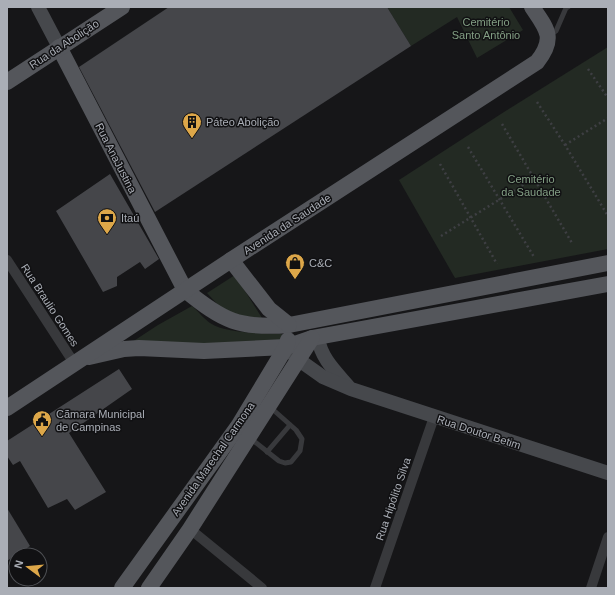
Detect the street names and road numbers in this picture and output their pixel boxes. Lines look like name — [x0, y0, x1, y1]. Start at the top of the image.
street label: Rua da Abolição — [27, 17, 101, 71]
street label: Rua AnaJustina — [93, 121, 139, 196]
street label: Avenida da Saudade — [241, 191, 333, 257]
street label: Rua Braulio Gomes — [19, 261, 81, 349]
street label: Avenida Marechal Carmona — [169, 399, 257, 518]
street label: Rua Doutor Betim — [436, 413, 522, 451]
street label: Rua Hipólito Silva — [373, 455, 413, 542]

